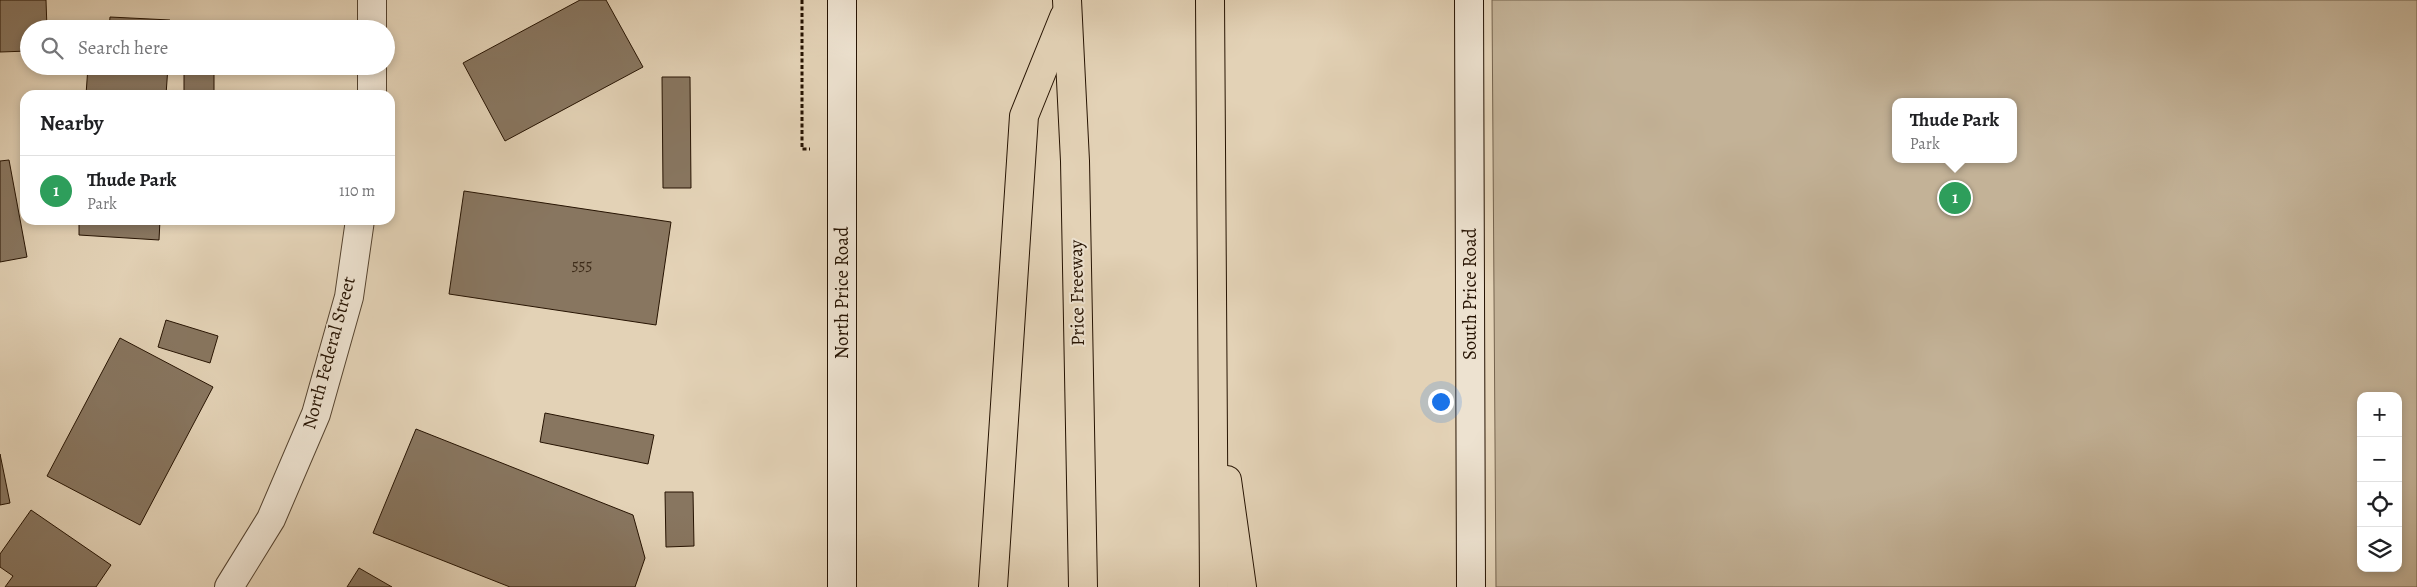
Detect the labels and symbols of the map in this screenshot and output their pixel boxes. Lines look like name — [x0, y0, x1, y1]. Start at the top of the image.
pin: 1 — [1939, 179, 1971, 217]
street label: North Price Road — [829, 226, 855, 359]
street label: South Price Road — [1457, 227, 1483, 360]
street label: Price Freeway — [1063, 239, 1091, 346]
house number: 555 — [572, 254, 592, 276]
street label: North Federal Street — [296, 274, 362, 432]
your location — [1428, 389, 1454, 415]

